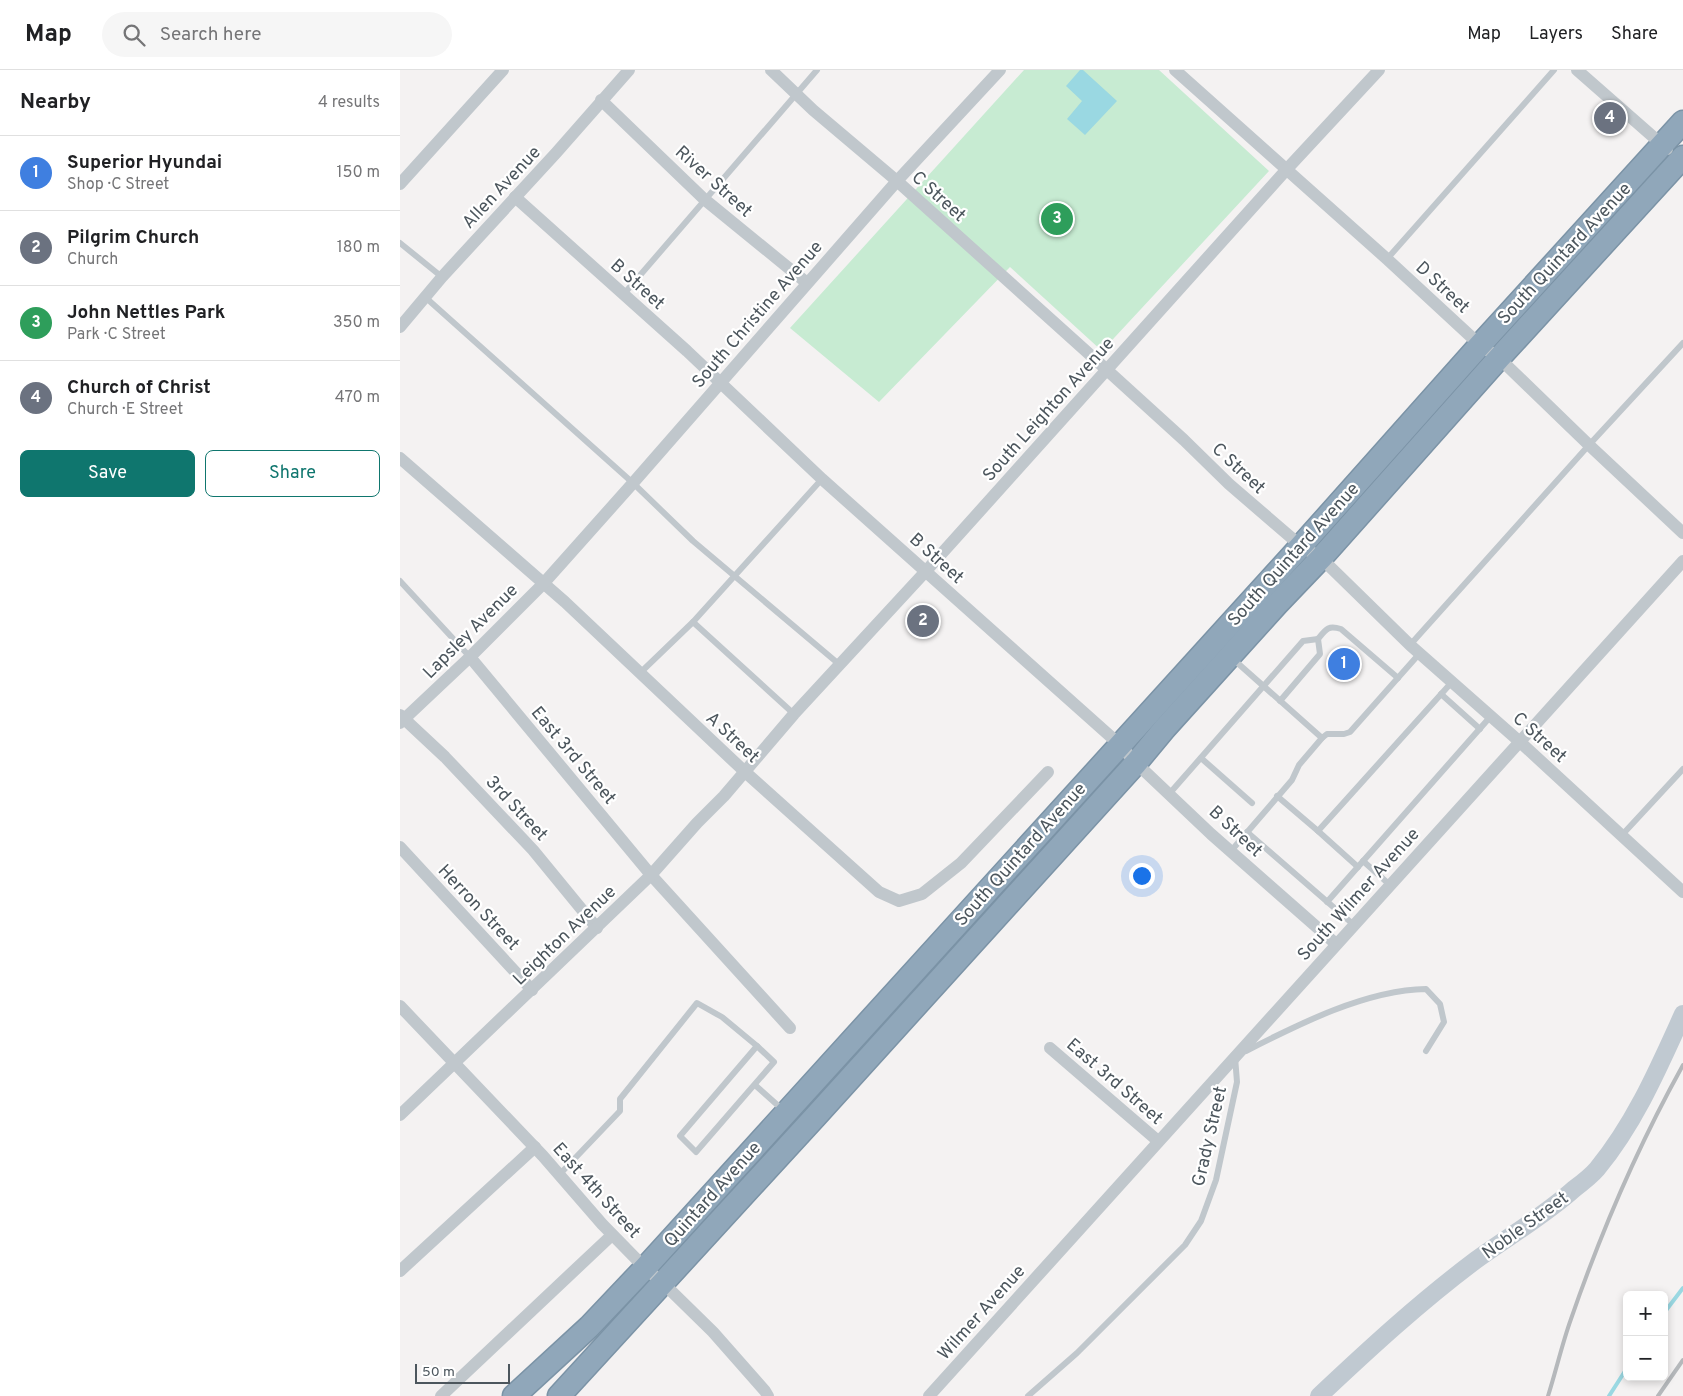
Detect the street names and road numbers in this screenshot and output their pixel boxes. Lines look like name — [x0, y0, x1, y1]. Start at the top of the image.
street label: River Street — [670, 141, 756, 223]
street label: Allen Avenue — [458, 142, 546, 234]
street label: C Street — [906, 167, 970, 228]
street label: South Quintard Avenue — [1493, 178, 1637, 330]
street label: South Christine Avenue — [688, 236, 828, 393]
street label: B Street — [605, 255, 669, 316]
street label: D Street — [1410, 257, 1474, 319]
street label: South Leighton Avenue — [978, 333, 1120, 487]
street label: C Street — [1206, 438, 1270, 500]
street label: South Quintard Avenue — [1223, 478, 1365, 632]
street label: B Street — [904, 529, 968, 590]
street label: Lapsley Avenue — [419, 580, 524, 685]
street label: East 3rd Street — [525, 702, 620, 810]
street label: A Street — [700, 707, 764, 769]
street label: C Street — [1507, 708, 1571, 769]
street label: 3rd Street — [480, 771, 552, 847]
street label: South Quintard Avenue — [950, 778, 1092, 932]
street label: B Street — [1203, 801, 1267, 863]
street label: South Wilmer Avenue — [1293, 824, 1425, 966]
street label: Herron Street — [432, 860, 524, 956]
street label: Leighton Avenue — [509, 881, 621, 991]
street label: East 3rd Street — [1061, 1034, 1167, 1130]
street label: Grady Street — [1188, 1084, 1233, 1189]
street label: Quintard Avenue — [660, 1137, 767, 1253]
street label: East 4th Street — [547, 1138, 645, 1244]
street label: Noble Street — [1478, 1187, 1574, 1265]
street label: Wilmer Avenue — [933, 1261, 1031, 1365]

